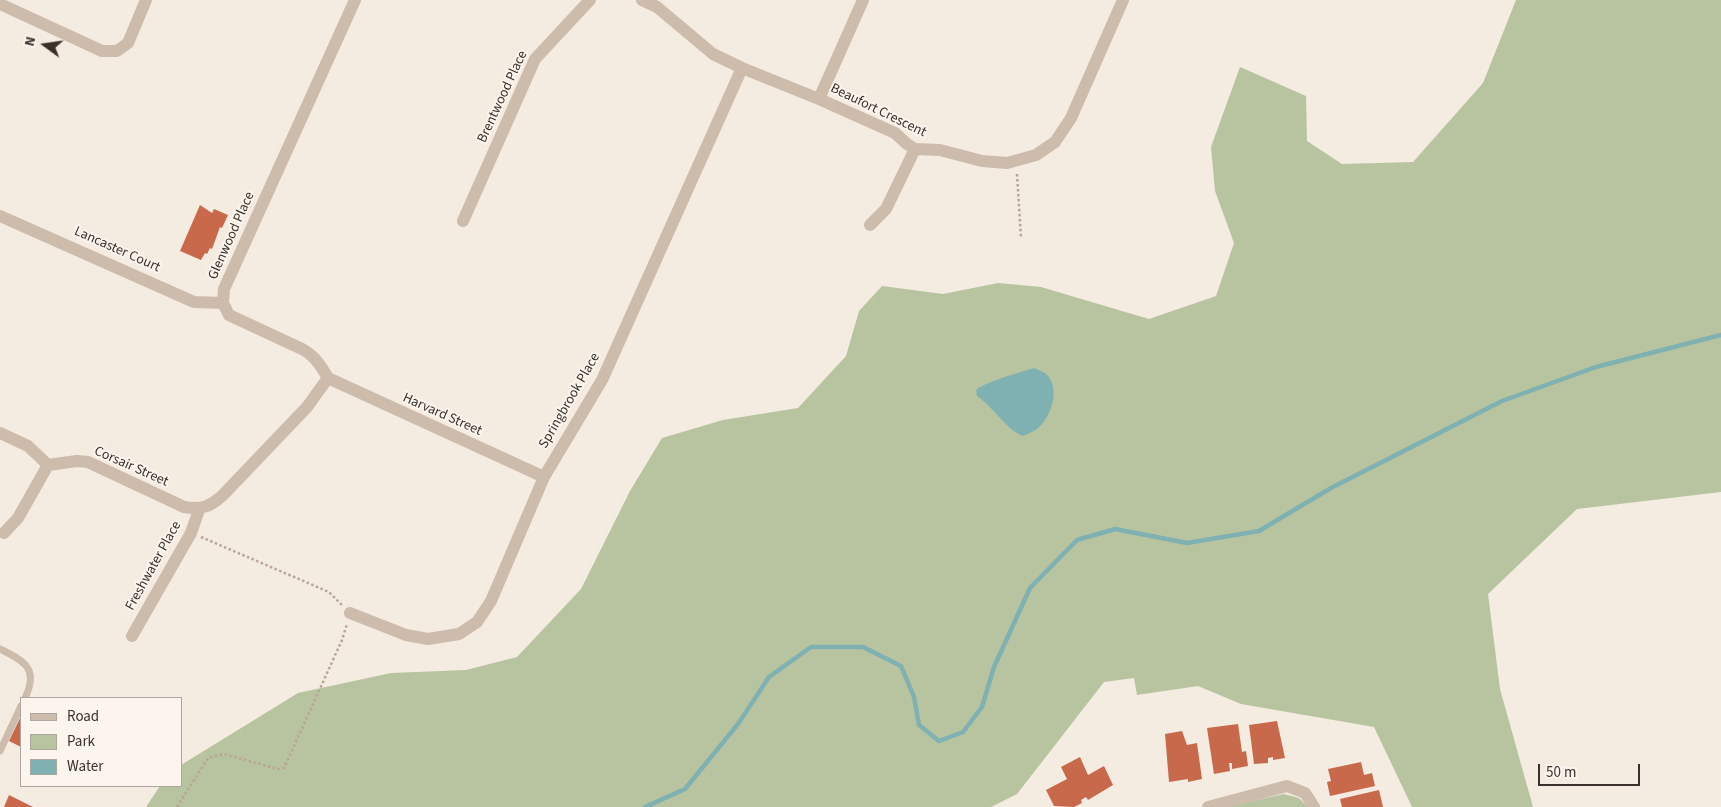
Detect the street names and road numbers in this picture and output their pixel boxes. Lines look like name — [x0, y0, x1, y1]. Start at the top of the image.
street label: Brentwood Place — [474, 48, 532, 146]
street label: Beaufort Crescent — [827, 81, 929, 141]
street label: Glenwood Place — [205, 190, 259, 282]
street label: Lancaster Court — [71, 224, 163, 276]
street label: Springbrook Place — [536, 350, 604, 452]
street label: Harvard Street — [400, 390, 484, 440]
street label: Corsair Street — [91, 443, 171, 491]
street label: Freshwater Place — [123, 519, 185, 613]

